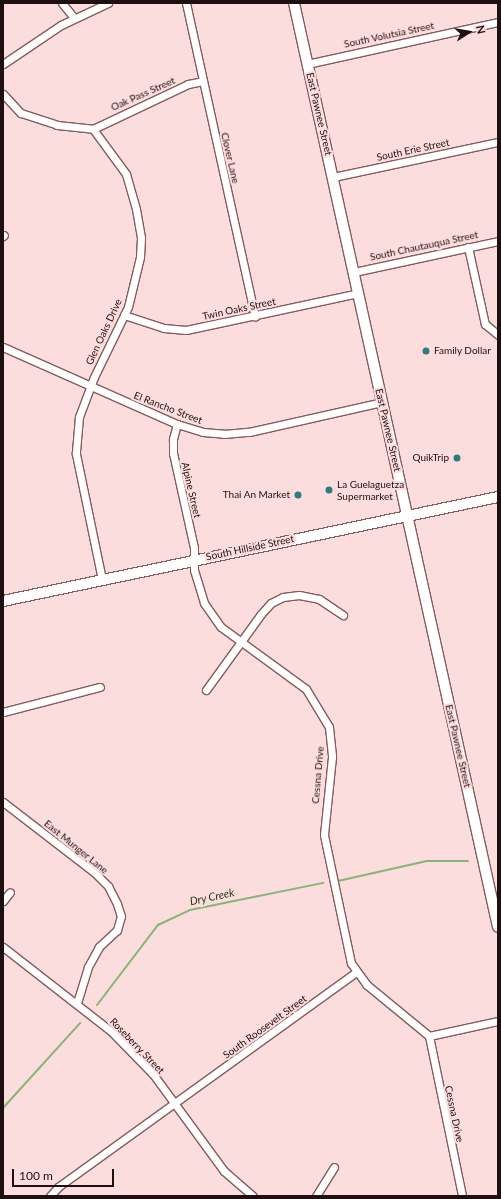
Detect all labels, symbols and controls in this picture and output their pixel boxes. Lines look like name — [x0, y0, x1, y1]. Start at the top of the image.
north arrow — [449, 12, 489, 52]
street label: South Volutsia Street — [343, 20, 435, 50]
text: N — [474, 24, 488, 35]
street label: East Pawnee Street — [304, 71, 334, 157]
street label: Oak Pass Street — [109, 75, 177, 113]
street label: Clover Lane — [218, 131, 242, 185]
street label: South Erie Street — [375, 136, 451, 164]
street label: South Chautauqua Street — [369, 229, 479, 263]
street label: Twin Oaks Street — [201, 295, 277, 323]
street label: Glen Oaks Drive — [83, 297, 125, 367]
place label: Family Dollar — [434, 345, 491, 357]
marker: Family Dollar — [421, 346, 431, 356]
street label: East Pawnee Street — [373, 387, 403, 473]
street label: El Rancho Street — [132, 389, 204, 427]
place label: QuikTrip — [412, 452, 449, 464]
marker: QuikTrip — [452, 453, 462, 463]
street label: Alpine Street — [179, 461, 203, 519]
place label: La Guelaguetza Supermarket — [337, 478, 404, 502]
marker: La Guelaguetza Supermarket — [324, 485, 334, 495]
place label: Thai An Market — [222, 489, 290, 501]
marker: Thai An Market — [293, 490, 303, 500]
street label: South Hillside Street — [205, 533, 295, 563]
street label: East Pawnee Street — [443, 703, 473, 789]
street label: Cessna Drive — [310, 746, 326, 804]
street label: East Munger Lane — [41, 817, 111, 877]
water label: Dry Creek — [188, 886, 236, 908]
street label: South Roosevelt Street — [221, 993, 309, 1061]
street label: Roseberry Street — [107, 1015, 167, 1077]
street label: Cessna Drive — [442, 1085, 466, 1143]
scale bar — [14, 1161, 116, 1187]
text: 100 m — [19, 1168, 53, 1183]

